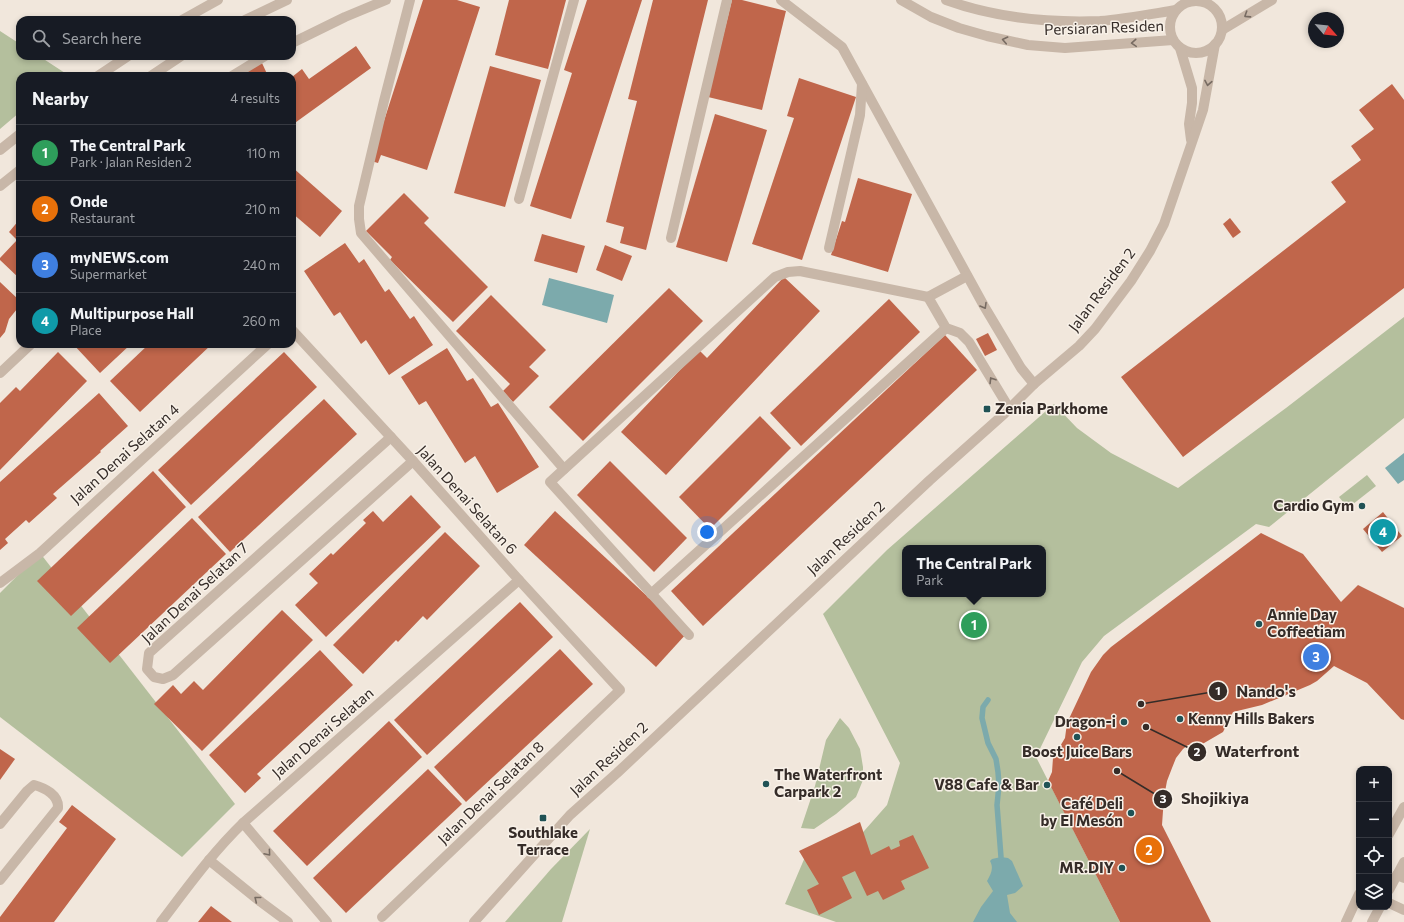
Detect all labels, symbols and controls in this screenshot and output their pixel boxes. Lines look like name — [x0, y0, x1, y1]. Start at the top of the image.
one-way arrow — [1244, 10, 1251, 17]
north arrow — [1308, 12, 1344, 48]
search box — [16, 16, 296, 60]
street label: Persiaran Residen — [1044, 16, 1164, 38]
icon: search — [30, 27, 52, 49]
text: Search here — [62, 29, 141, 47]
one-way arrow — [1002, 37, 1008, 45]
one-way arrow — [1131, 39, 1137, 47]
one-way arrow — [1205, 80, 1213, 86]
text: Nearby — [32, 88, 89, 109]
text: 4 results — [230, 90, 280, 106]
text: The Central Park — [70, 136, 186, 154]
text: 1 — [42, 145, 48, 161]
text: 110 m — [247, 145, 280, 161]
text: Park · Jalan Residen 2 — [70, 154, 192, 170]
text: Onde — [70, 192, 108, 210]
text: 2 — [41, 201, 49, 217]
text: 210 m — [245, 201, 280, 217]
text: Restaurant — [70, 210, 135, 226]
street label: Jalan Residen 2 — [1064, 244, 1138, 335]
text: myNEWS.com — [70, 248, 169, 266]
text: 3 — [41, 257, 49, 273]
text: 240 m — [243, 257, 280, 273]
text: Supermarket — [70, 266, 147, 282]
one-way arrow — [980, 302, 987, 309]
text: Multipurpose Hall — [70, 304, 194, 322]
text: 4 — [41, 313, 49, 329]
text: 260 m — [243, 313, 280, 329]
text: Place — [70, 322, 102, 338]
one-way arrow — [989, 377, 997, 384]
place label: Zenia Parkhome — [995, 399, 1108, 417]
street label: Jalan Denai Selatan 4 — [66, 400, 182, 507]
marker: Zenia Parkhome — [982, 404, 992, 414]
street label: Jalan Denai Selatan 6 — [414, 441, 521, 558]
place label: Cardio Gym — [1273, 496, 1354, 514]
street label: Jalan Residen 2 — [803, 497, 888, 578]
marker: Cardio Gym — [1357, 501, 1367, 511]
pin: 4 — [1370, 517, 1396, 547]
your location — [697, 522, 717, 542]
street label: Jalan Denai Selatan 7 — [137, 538, 251, 646]
popup — [902, 545, 1046, 597]
text: The Central Park — [916, 554, 1032, 572]
text: Park — [916, 572, 943, 588]
place label: Annie Day Coffeetiam — [1267, 605, 1345, 640]
pin: 1 — [961, 610, 987, 640]
marker: Annie Day Coffeetiam — [1254, 619, 1264, 629]
pin: 3 — [1303, 642, 1329, 672]
callout: Nando's — [1208, 677, 1303, 705]
text: Nando's — [1236, 681, 1296, 700]
street label: Jalan Denai Selatan — [268, 683, 377, 781]
text: 1 — [1215, 683, 1221, 697]
place label: Kenny Hills Bakers — [1188, 709, 1314, 727]
place label: Dragon-i — [1055, 712, 1116, 730]
marker: Kenny Hills Bakers — [1175, 714, 1185, 724]
marker: Dragon-i — [1119, 717, 1129, 727]
street label: Jalan Residen 2 — [566, 718, 651, 799]
marker: Boost Juice Bars — [1072, 732, 1082, 742]
street label: Jalan Denai Selatan 8 — [434, 737, 547, 848]
callout: Waterfront — [1187, 738, 1307, 766]
text: Waterfront — [1215, 741, 1299, 760]
place label: Boost Juice Bars — [1022, 742, 1132, 760]
text: 2 — [1194, 744, 1201, 758]
place label: The Waterfront Carpark 2 — [774, 765, 882, 800]
map controls — [1356, 766, 1392, 910]
button: + — [1356, 766, 1392, 802]
place label: V88 Cafe & Bar — [934, 775, 1039, 793]
marker: The Waterfront Carpark 2 — [761, 779, 771, 789]
marker: V88 Cafe & Bar — [1042, 780, 1052, 790]
callout: Shojikiya — [1153, 785, 1257, 813]
text: Shojikiya — [1181, 788, 1249, 807]
text: 3 — [1160, 791, 1167, 805]
place label: Café Deli by El Mesón — [1040, 794, 1123, 829]
button: − — [1356, 802, 1392, 838]
marker: Café Deli by El Mesón — [1126, 808, 1136, 818]
marker: Southlake Terrace — [538, 813, 548, 823]
place label: Southlake Terrace — [508, 823, 578, 858]
pin: 2 — [1136, 835, 1162, 865]
button: locate — [1356, 838, 1392, 874]
one-way arrow — [264, 848, 271, 856]
place label: MR.DIY — [1059, 858, 1114, 876]
marker: MR.DIY — [1117, 863, 1127, 873]
button: layers — [1356, 874, 1392, 910]
one-way arrow — [255, 896, 262, 903]

